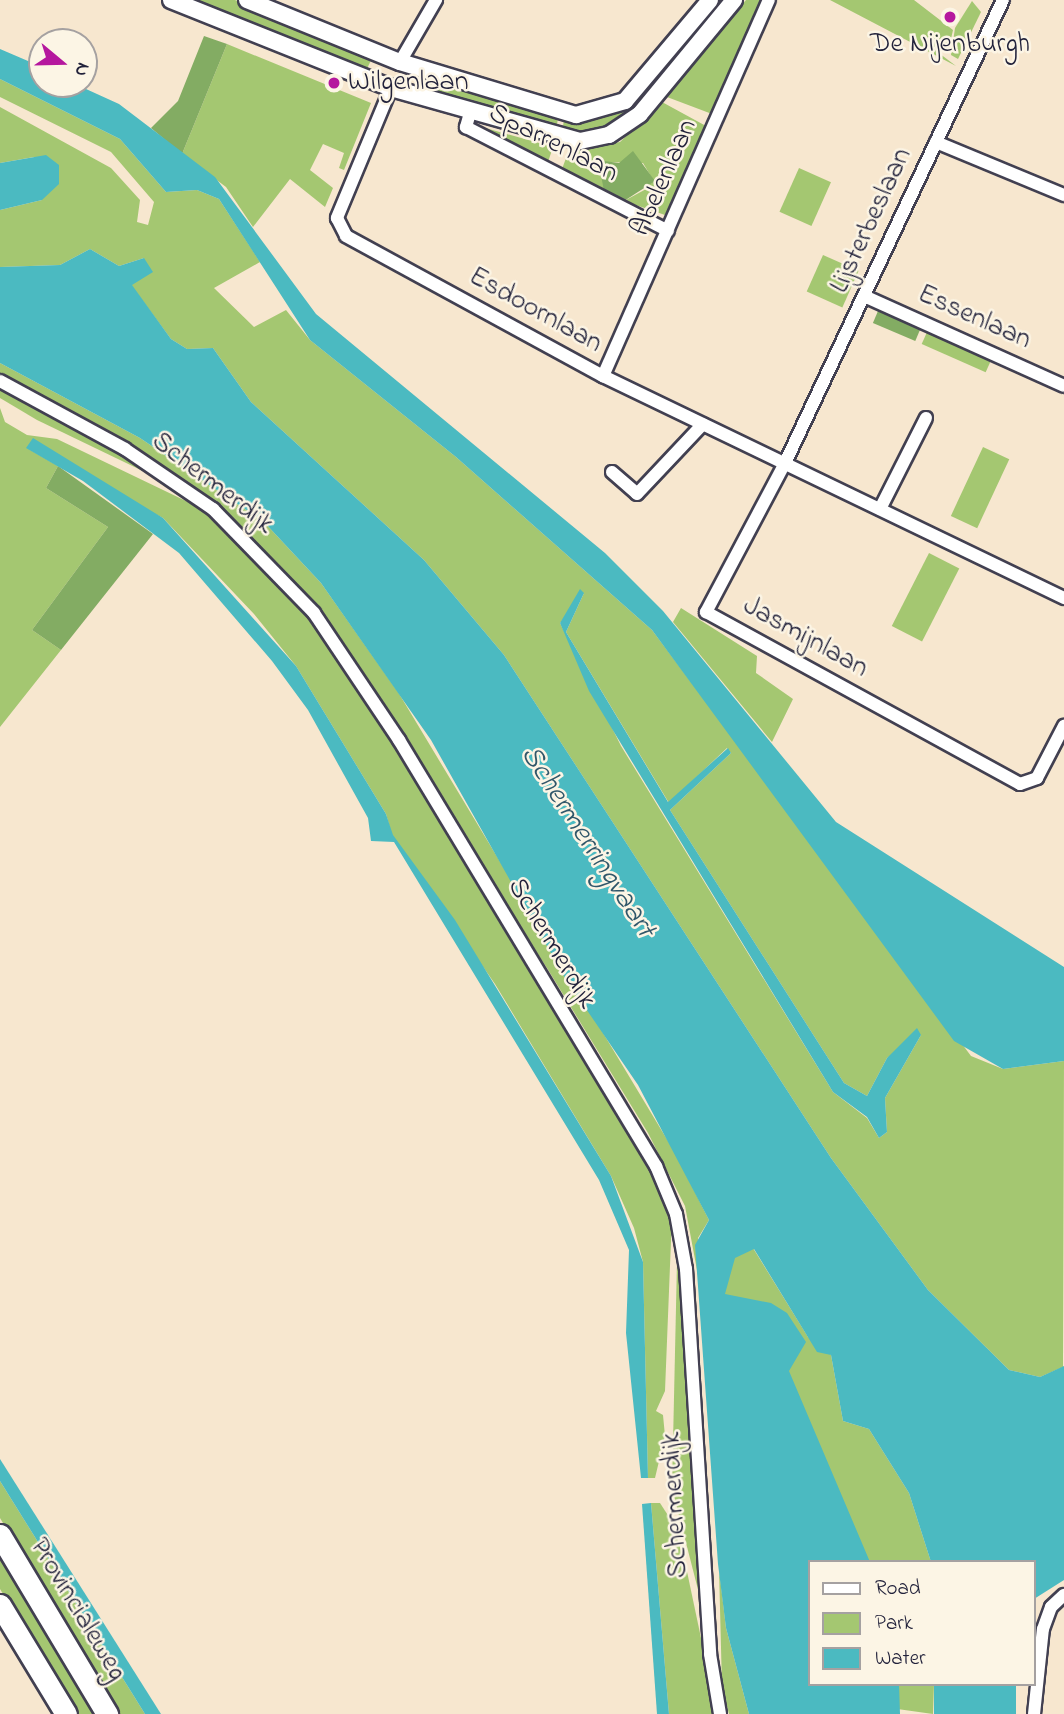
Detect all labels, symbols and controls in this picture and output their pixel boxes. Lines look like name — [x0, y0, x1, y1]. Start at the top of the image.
marker: De Nijenburgh — [942, 9, 958, 25]
north arrow — [28, 28, 98, 98]
place label: De Nijenburgh — [870, 28, 1030, 62]
text: N — [67, 59, 96, 80]
place label: Wilgenlaan — [348, 66, 469, 100]
marker: Wilgenlaan — [326, 75, 342, 91]
street label: Sparrenlaan — [483, 97, 623, 191]
street label: Abelenlaan — [624, 114, 706, 242]
street label: Lijsterbeslaan — [824, 143, 920, 299]
street label: Esdoornlaan — [462, 261, 608, 361]
street label: Essenlaan — [912, 278, 1036, 358]
street label: Schermerdijk — [144, 426, 280, 542]
street label: Jasmijnlaan — [737, 590, 873, 686]
water label: Schermerringvaart — [511, 739, 663, 945]
street label: Schermerdijk — [499, 873, 603, 1015]
street label: Schermerdijk — [655, 1431, 697, 1579]
street label: Provincialeweg — [21, 1532, 133, 1688]
legend — [808, 1560, 1036, 1686]
text: Road — [875, 1574, 921, 1604]
text: Park — [875, 1609, 913, 1639]
text: Water — [875, 1644, 926, 1674]

